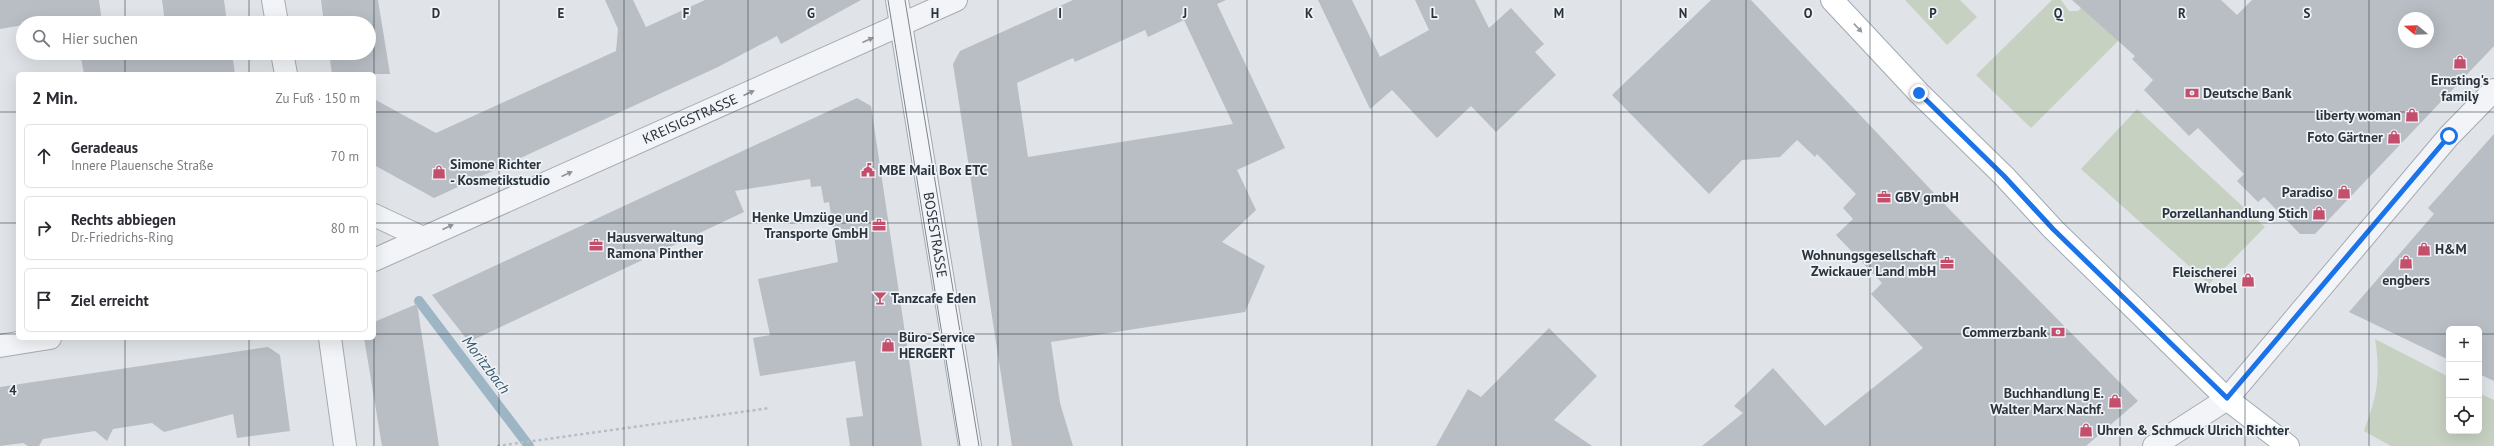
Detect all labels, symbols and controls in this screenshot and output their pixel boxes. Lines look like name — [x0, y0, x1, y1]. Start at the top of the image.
text: D — [432, 5, 440, 22]
text: E — [558, 5, 565, 22]
text: F — [683, 5, 690, 22]
text: G — [807, 5, 815, 22]
text: H — [931, 5, 939, 22]
text: I — [1058, 5, 1062, 22]
text: J — [1182, 5, 1187, 22]
text: K — [1305, 5, 1313, 22]
text: L — [1431, 5, 1438, 22]
text: M — [1554, 5, 1564, 22]
text: N — [1679, 5, 1687, 22]
text: O — [1804, 5, 1813, 22]
text: P — [1929, 5, 1937, 22]
text: Q — [2054, 5, 2064, 22]
text: R — [2178, 5, 2186, 22]
text: S — [2304, 5, 2311, 22]
north arrow — [2398, 12, 2434, 48]
search box — [16, 16, 376, 60]
one-way arrow — [1853, 24, 1862, 33]
icon: search — [30, 27, 52, 49]
text: Hier suchen — [62, 29, 138, 48]
one-way arrow — [863, 37, 874, 43]
shop icon: Ernsting's family — [2452, 54, 2468, 70]
place label: Ernsting's family — [2431, 71, 2489, 105]
route end — [1910, 84, 1928, 102]
place label: Deutsche Bank — [2203, 84, 2292, 102]
bank icon: Deutsche Bank — [2184, 85, 2200, 101]
text: 2 Min. — [32, 87, 78, 109]
text: Zu Fuß · 150 m — [276, 90, 360, 107]
street label: KREISIGSTRASSE — [640, 90, 740, 148]
one-way arrow — [744, 90, 755, 96]
place label: liberty woman — [2316, 106, 2401, 124]
shop icon: liberty woman — [2404, 107, 2420, 123]
route start — [2440, 127, 2458, 145]
place label: Foto Gärtner — [2307, 128, 2383, 146]
shop icon: Foto Gärtner — [2386, 129, 2402, 145]
text: Geradeaus — [71, 138, 138, 157]
icon: ahead — [33, 145, 55, 167]
text: 70 m — [331, 148, 359, 165]
place label: Simone Richter - Kosmetikstudio — [450, 155, 550, 189]
text: Innere Plauensche Straße — [71, 157, 213, 174]
place label: MBE Mail Box ETC — [879, 161, 988, 179]
public building icon: MBE Mail Box ETC — [860, 162, 876, 178]
shop icon: Simone Richter - Kosmetikstudio — [431, 164, 447, 180]
one-way arrow — [561, 171, 573, 177]
place label: Paradiso — [2282, 183, 2333, 201]
shop icon: Paradiso — [2336, 184, 2352, 200]
place label: GBV gmbH — [1895, 188, 1959, 206]
office icon: GBV gmbH — [1876, 189, 1892, 205]
street label: BOSESTRASSE — [920, 191, 951, 279]
place label: Porzellanhandlung Stich — [2162, 204, 2308, 222]
shop icon: Porzellanhandlung Stich — [2311, 205, 2327, 221]
place label: Henke Umzüge und Transporte GmbH — [752, 208, 868, 242]
text: Rechts abbiegen — [71, 210, 176, 229]
icon: right — [33, 217, 55, 239]
office icon: Henke Umzüge und Transporte GmbH — [871, 217, 887, 233]
text: 80 m — [331, 220, 359, 237]
one-way arrow — [442, 224, 454, 230]
place label: Hausverwaltung Ramona Pinther — [607, 228, 704, 262]
text: Dr.-Friedrichs-Ring — [71, 229, 174, 246]
office icon: Hausverwaltung Ramona Pinther — [588, 237, 604, 253]
place label: H&M — [2435, 240, 2467, 258]
shop icon: H&M — [2416, 241, 2432, 257]
place label: Wohnungsgesellschaft Zwickauer Land mbH — [1802, 246, 1936, 280]
shop icon: engbers — [2398, 254, 2414, 270]
office icon: Wohnungsgesellschaft Zwickauer Land mbH — [1939, 255, 1955, 271]
place label: Fleischerei Wrobel — [2172, 263, 2238, 297]
place label: engbers — [2382, 271, 2430, 289]
shop icon: Fleischerei Wrobel — [2240, 272, 2256, 288]
icon: arrive — [33, 289, 55, 311]
place label: Tanzcafe Eden — [891, 289, 976, 307]
bar icon: Tanzcafe Eden — [872, 290, 888, 306]
text: Ziel erreicht — [71, 291, 149, 310]
place label: Commerzbank — [1962, 323, 2047, 341]
bank icon: Commerzbank — [2050, 324, 2066, 340]
map controls — [2446, 326, 2482, 434]
button: + — [2446, 326, 2482, 362]
place label: Büro-Service HERGERT — [899, 328, 975, 362]
water label: Moritzbach — [458, 332, 515, 398]
shop icon: Büro-Service HERGERT — [880, 337, 896, 353]
button: − — [2446, 362, 2482, 398]
text: 4 — [9, 382, 17, 399]
place label: Buchhandlung E. Walter Marx Nachf. — [1990, 384, 2104, 418]
shop icon: Buchhandlung E. Walter Marx Nachf. — [2107, 393, 2123, 409]
button: locate — [2446, 398, 2482, 434]
place label: Uhren & Schmuck Ulrich Richter — [2097, 421, 2289, 439]
shop icon: Uhren & Schmuck Ulrich Richter — [2078, 422, 2094, 438]

